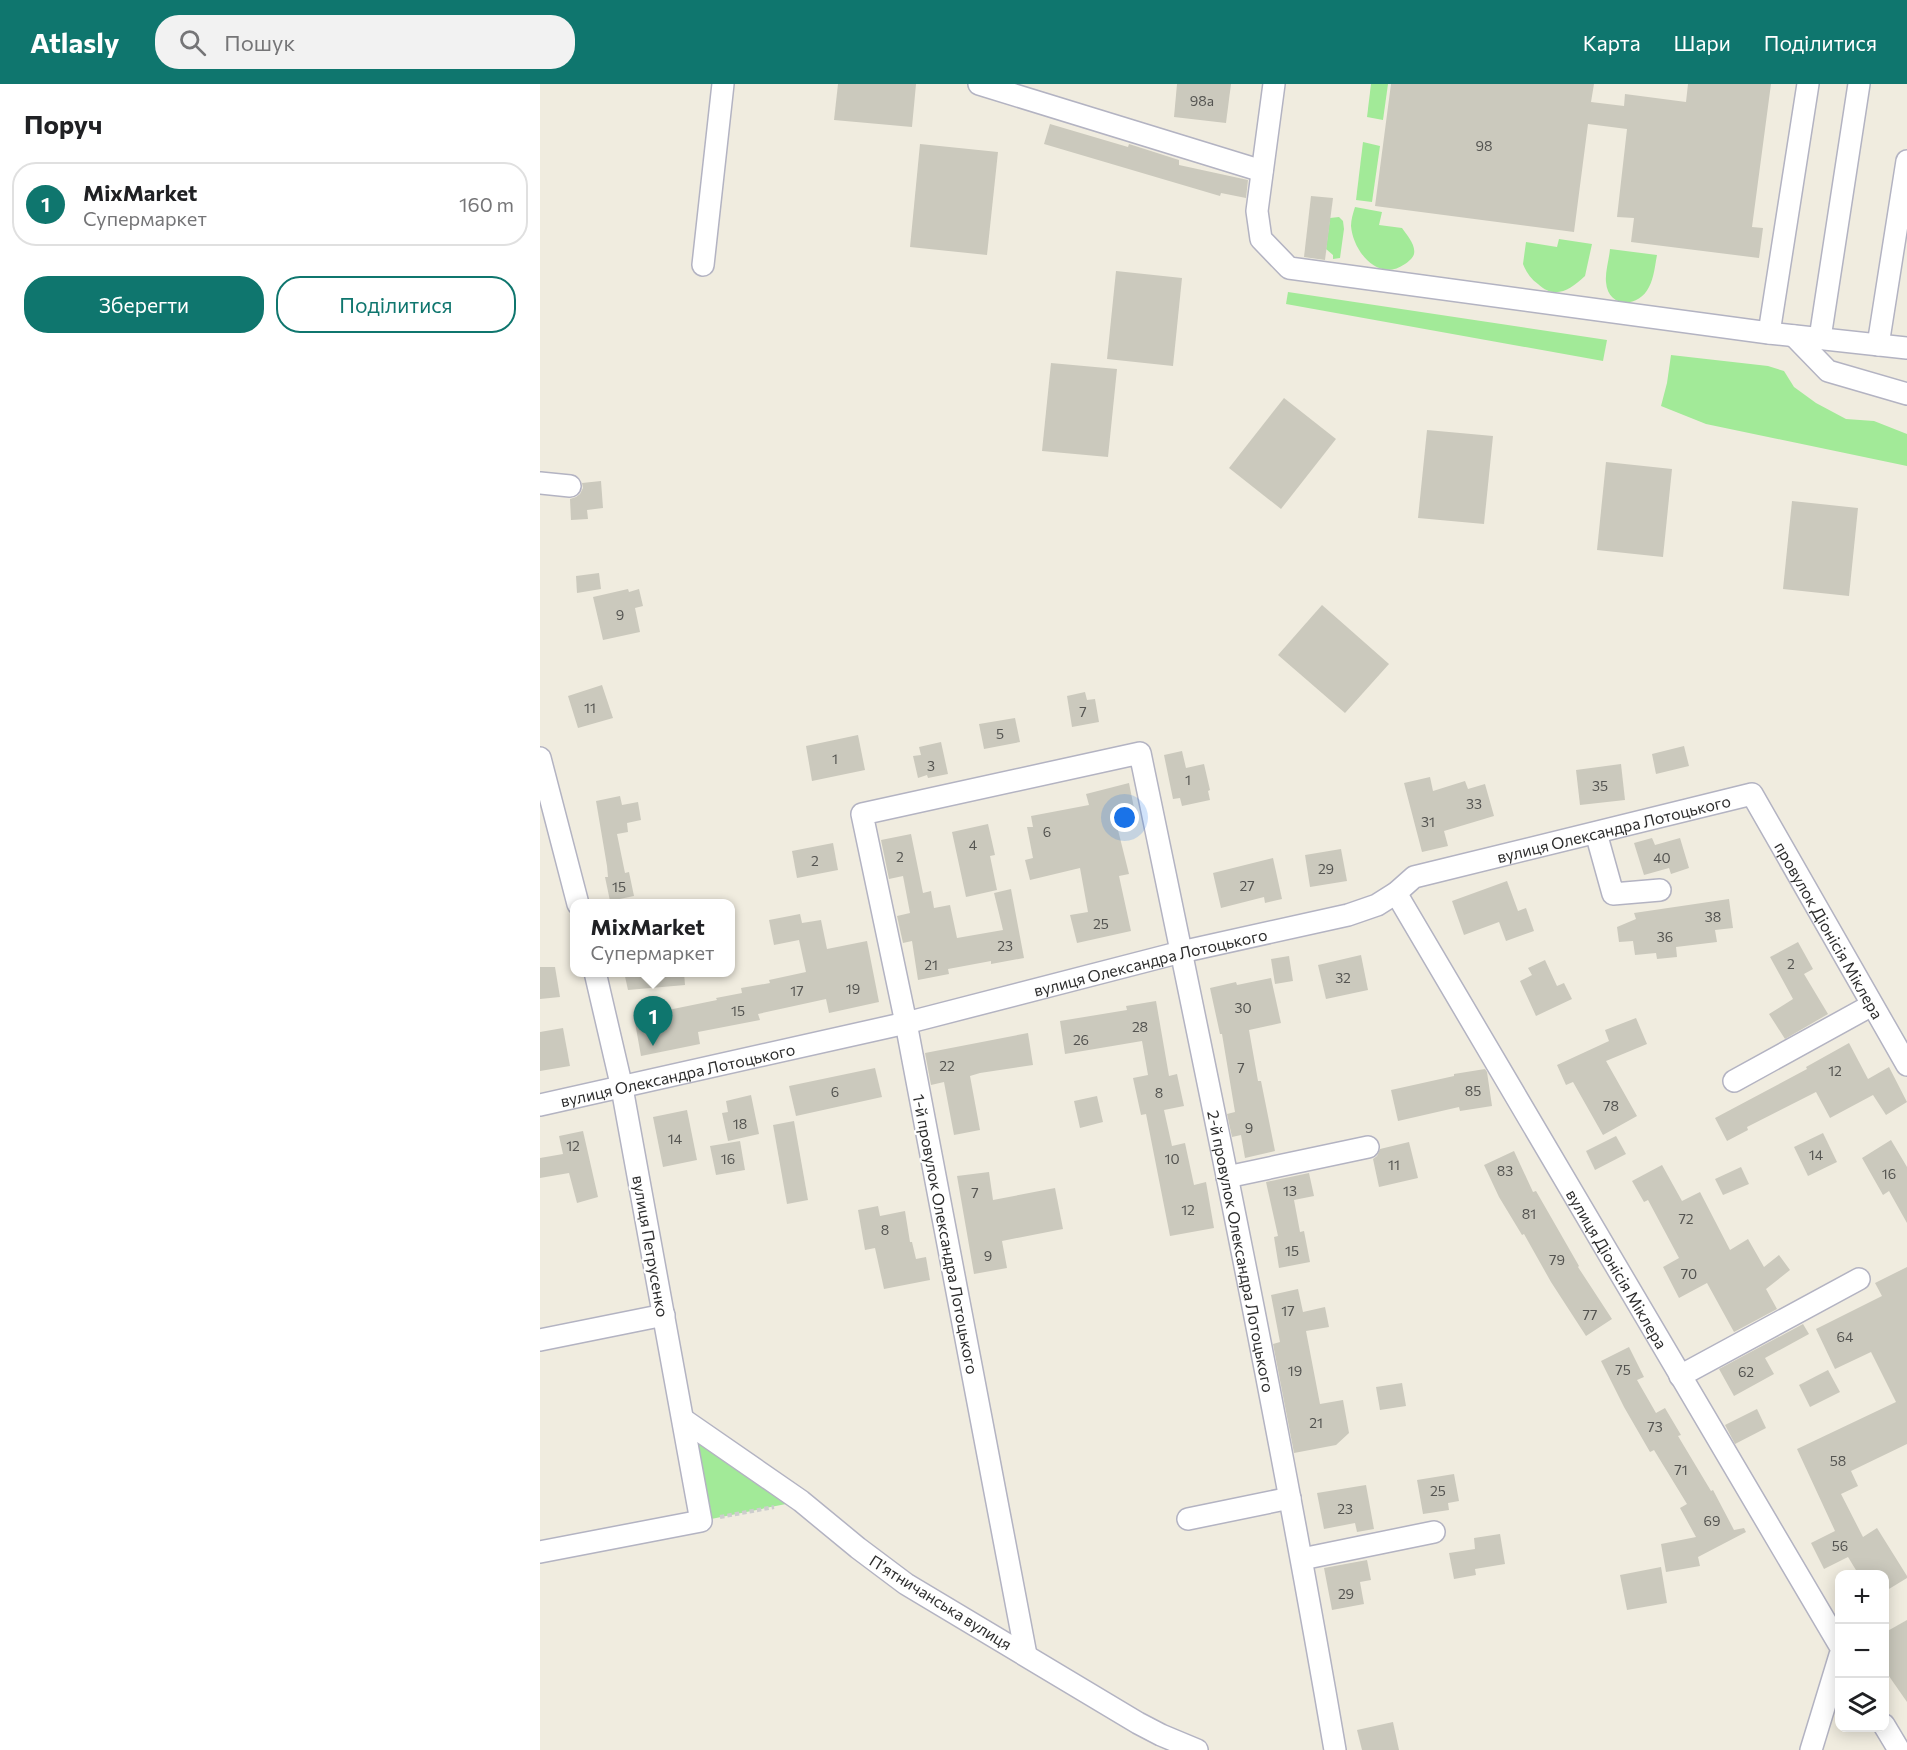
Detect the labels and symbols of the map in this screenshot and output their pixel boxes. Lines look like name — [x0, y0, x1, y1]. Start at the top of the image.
house number: 98а — [1190, 92, 1214, 109]
house number: 98 — [1476, 137, 1493, 154]
house number: 9 — [616, 606, 624, 623]
house number: 11 — [584, 699, 596, 716]
house number: 7 — [1079, 703, 1087, 720]
house number: 5 — [996, 725, 1004, 742]
house number: 1 — [832, 750, 838, 767]
house number: 3 — [927, 757, 935, 774]
house number: 1 — [1185, 771, 1191, 788]
house number: 35 — [1592, 777, 1608, 794]
street label: вулиця Олександра Лотоцького — [1495, 790, 1732, 866]
house number: 33 — [1466, 795, 1482, 812]
your location — [1110, 803, 1139, 832]
house number: 31 — [1421, 813, 1435, 830]
house number: 6 — [1043, 823, 1051, 840]
house number: 4 — [969, 836, 978, 853]
street label: провулок Діонісія Міклера — [1772, 838, 1888, 1022]
house number: 2 — [896, 848, 904, 865]
house number: 40 — [1653, 849, 1671, 866]
house number: 2 — [811, 852, 819, 869]
house number: 29 — [1318, 860, 1334, 877]
house number: 27 — [1239, 877, 1255, 894]
house number: 15 — [612, 878, 626, 895]
house number: 38 — [1705, 908, 1721, 925]
house number: 25 — [1093, 915, 1109, 932]
street label: вулиця Олександра Лотоцького — [1031, 924, 1269, 999]
house number: 36 — [1657, 928, 1673, 945]
house number: 23 — [997, 937, 1013, 954]
house number: 2 — [1787, 955, 1795, 972]
house number: 21 — [924, 956, 938, 973]
house number: 32 — [1335, 969, 1351, 986]
house number: 19 — [846, 980, 860, 997]
house number: 17 — [790, 982, 804, 999]
pin: 1 — [634, 996, 672, 1046]
house number: 30 — [1234, 999, 1252, 1016]
house number: 15 — [731, 1002, 745, 1019]
house number: 28 — [1132, 1018, 1148, 1035]
house number: 26 — [1073, 1031, 1089, 1048]
street label: вулиця Олександра Лотоцького — [558, 1039, 797, 1110]
house number: 22 — [939, 1057, 955, 1074]
house number: 7 — [1237, 1059, 1245, 1076]
house number: 12 — [1828, 1062, 1842, 1079]
house number: 85 — [1465, 1082, 1481, 1099]
house number: 6 — [831, 1083, 839, 1100]
house number: 8 — [1155, 1084, 1163, 1101]
street label: 1-й провулок Олександра Лотоцького — [910, 1092, 982, 1376]
house number: 78 — [1603, 1097, 1619, 1114]
street label: 2-й провулок Олександра Лотоцького — [1204, 1109, 1279, 1394]
house number: 18 — [733, 1115, 747, 1132]
house number: 9 — [1245, 1119, 1253, 1136]
house number: 14 — [668, 1130, 683, 1147]
house number: 12 — [566, 1137, 580, 1154]
house number: 14 — [1809, 1146, 1824, 1163]
house number: 16 — [721, 1150, 735, 1167]
house number: 10 — [1164, 1150, 1180, 1167]
house number: 11 — [1388, 1156, 1400, 1173]
house number: 83 — [1497, 1162, 1513, 1179]
house number: 16 — [1882, 1165, 1896, 1182]
street label: вулиця Петрусенко — [629, 1174, 673, 1318]
house number: 13 — [1283, 1182, 1297, 1199]
house number: 7 — [971, 1184, 979, 1201]
street label: вулиця Діонісія Міклера — [1563, 1185, 1672, 1352]
house number: 12 — [1181, 1201, 1195, 1218]
house number: 81 — [1522, 1205, 1536, 1222]
house number: 72 — [1678, 1210, 1694, 1227]
house number: 8 — [881, 1221, 889, 1238]
house number: 15 — [1285, 1242, 1299, 1259]
house number: 9 — [984, 1247, 992, 1264]
house number: 79 — [1549, 1251, 1565, 1268]
house number: 70 — [1681, 1265, 1697, 1282]
house number: 17 — [1281, 1302, 1295, 1319]
house number: 77 — [1583, 1306, 1597, 1323]
house number: 64 — [1837, 1328, 1854, 1345]
house number: 75 — [1615, 1361, 1631, 1378]
house number: 19 — [1288, 1362, 1302, 1379]
house number: 62 — [1738, 1363, 1754, 1380]
house number: 21 — [1309, 1414, 1323, 1431]
house number: 73 — [1647, 1418, 1663, 1435]
house number: 58 — [1830, 1452, 1846, 1469]
house number: 71 — [1674, 1461, 1688, 1478]
house number: 25 — [1430, 1482, 1446, 1499]
house number: 23 — [1337, 1500, 1353, 1517]
house number: 69 — [1704, 1512, 1720, 1529]
house number: 56 — [1832, 1537, 1848, 1554]
street label: Пʼятничанська вулиця — [866, 1550, 1016, 1654]
house number: 29 — [1338, 1585, 1354, 1602]

